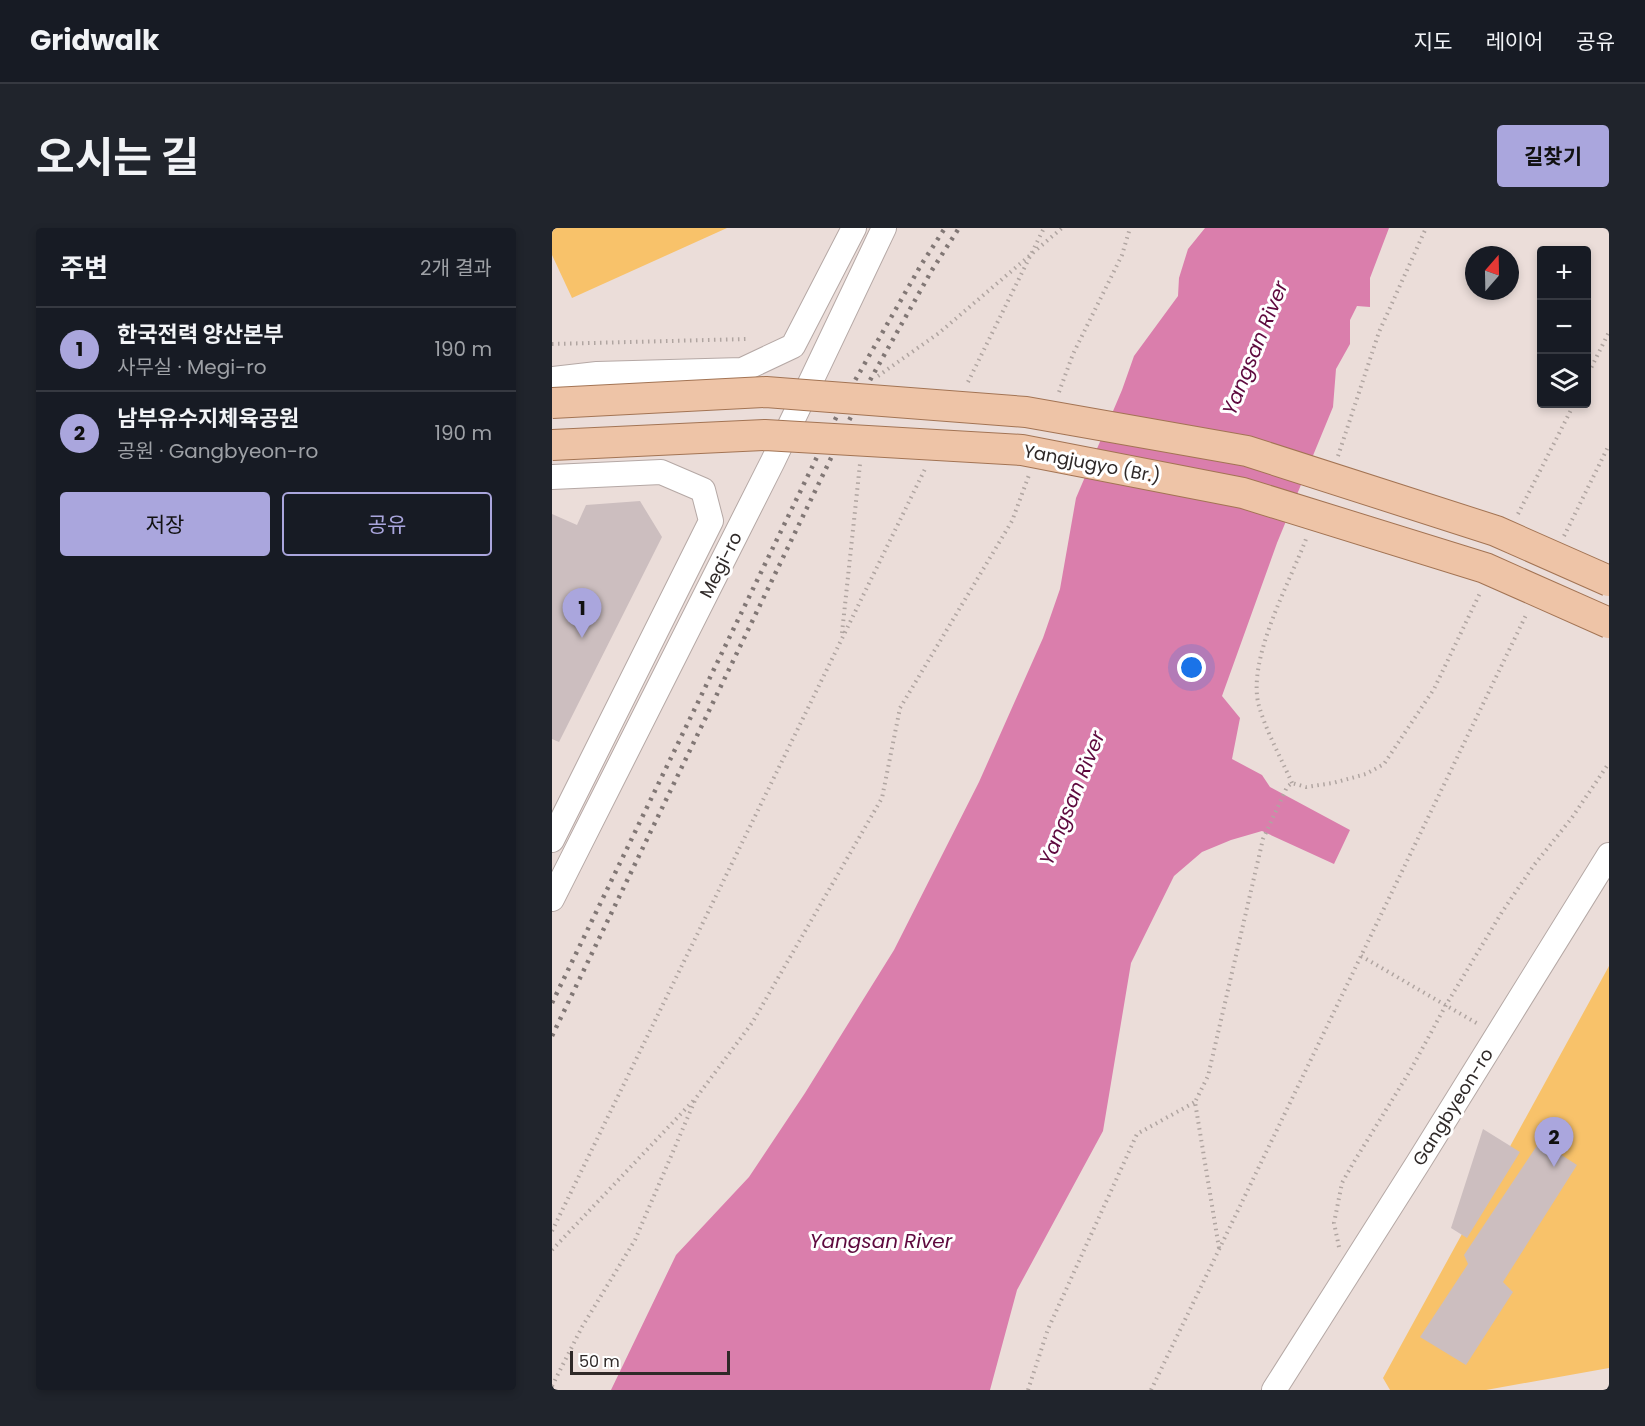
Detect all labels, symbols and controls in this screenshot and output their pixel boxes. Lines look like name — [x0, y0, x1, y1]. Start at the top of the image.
text: Gridwalk — [30, 21, 159, 60]
text: 지도 — [1414, 27, 1452, 56]
text: 레이어 — [1485, 27, 1543, 56]
text: 공유 — [1576, 27, 1615, 56]
button: 길찾기 — [1497, 125, 1609, 187]
text: 오시는 길 — [36, 128, 199, 187]
north arrow — [1465, 246, 1519, 300]
map controls — [1537, 246, 1591, 408]
button: + — [1537, 246, 1591, 300]
text: 주변 — [60, 250, 108, 286]
text: 2개 결과 — [420, 254, 492, 282]
water label: Yangsan River — [1215, 276, 1295, 419]
button: − — [1537, 300, 1591, 354]
text: 한국전력 양산본부 — [117, 319, 284, 350]
text: 1 — [76, 335, 83, 363]
text: 190 m — [435, 335, 492, 363]
text: 사무실 · Megi-ro — [117, 353, 266, 381]
button: layers — [1537, 354, 1591, 408]
text: 남부유수지체육공원 — [117, 403, 299, 434]
text: 2 — [74, 419, 85, 447]
text: 190 m — [435, 419, 492, 447]
text: 공원 · Gangbyeon-ro — [117, 437, 318, 465]
street label: Yangjugyo (Br.) — [1022, 438, 1163, 489]
button: 저장 — [60, 492, 270, 556]
button: 공유 — [282, 492, 492, 556]
street label: Megi-ro — [693, 527, 748, 602]
pin: 1 — [562, 588, 602, 638]
your location — [1177, 653, 1206, 682]
water label: Yangsan River — [1032, 726, 1112, 869]
street label: Gangbyeon-ro — [1406, 1043, 1499, 1170]
pin: 2 — [1534, 1118, 1574, 1167]
water label: Yangsan River — [810, 1227, 953, 1255]
scale bar — [570, 1348, 730, 1376]
text: 50 m — [579, 1350, 620, 1373]

